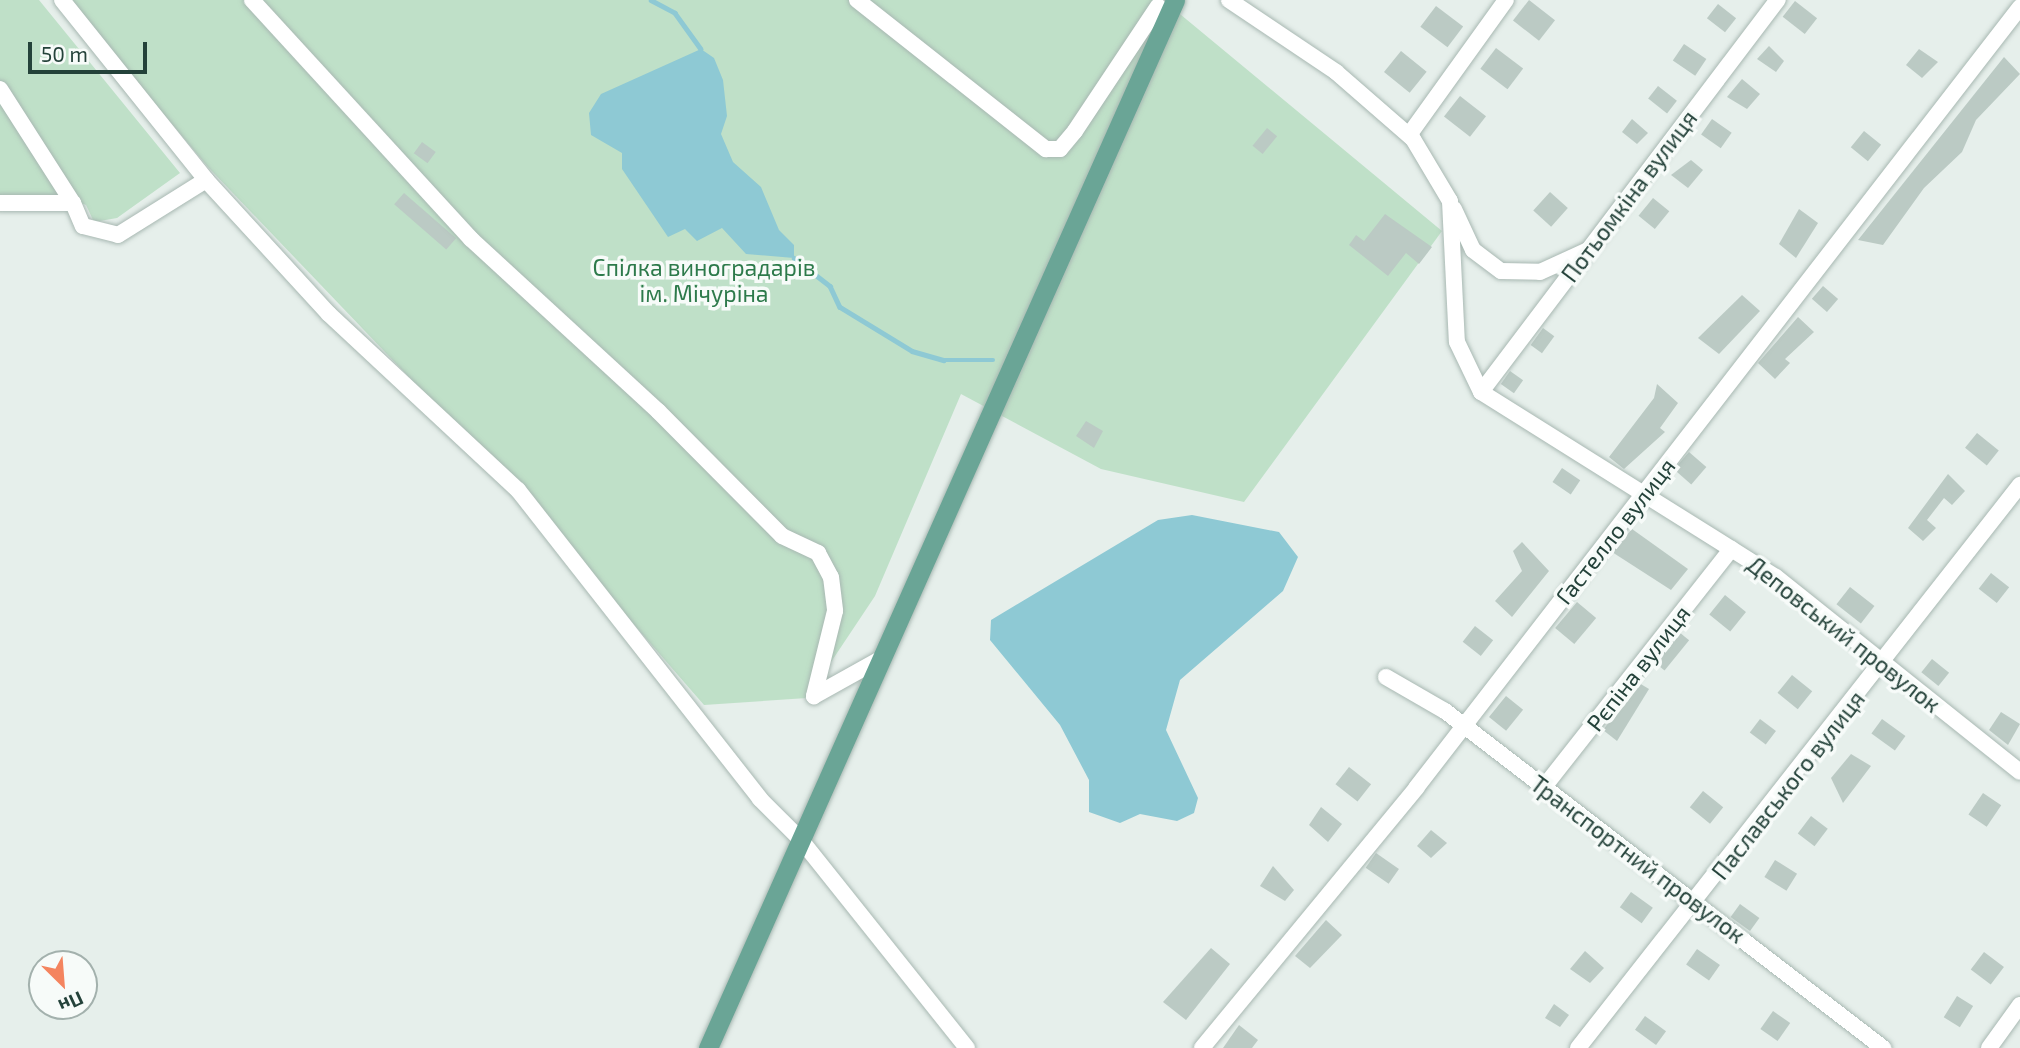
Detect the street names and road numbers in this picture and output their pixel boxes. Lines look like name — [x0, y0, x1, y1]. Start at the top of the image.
street label: Потьомкіна вулиця — [1555, 105, 1703, 287]
street label: Гастелло вулиця — [1549, 453, 1681, 609]
street label: Деповський провулок — [1742, 550, 1946, 718]
street label: Рєпіна вулиця — [1580, 600, 1696, 736]
street label: Паславського вулиця — [1706, 685, 1870, 885]
street label: Транспортний провулок — [1525, 769, 1751, 949]

